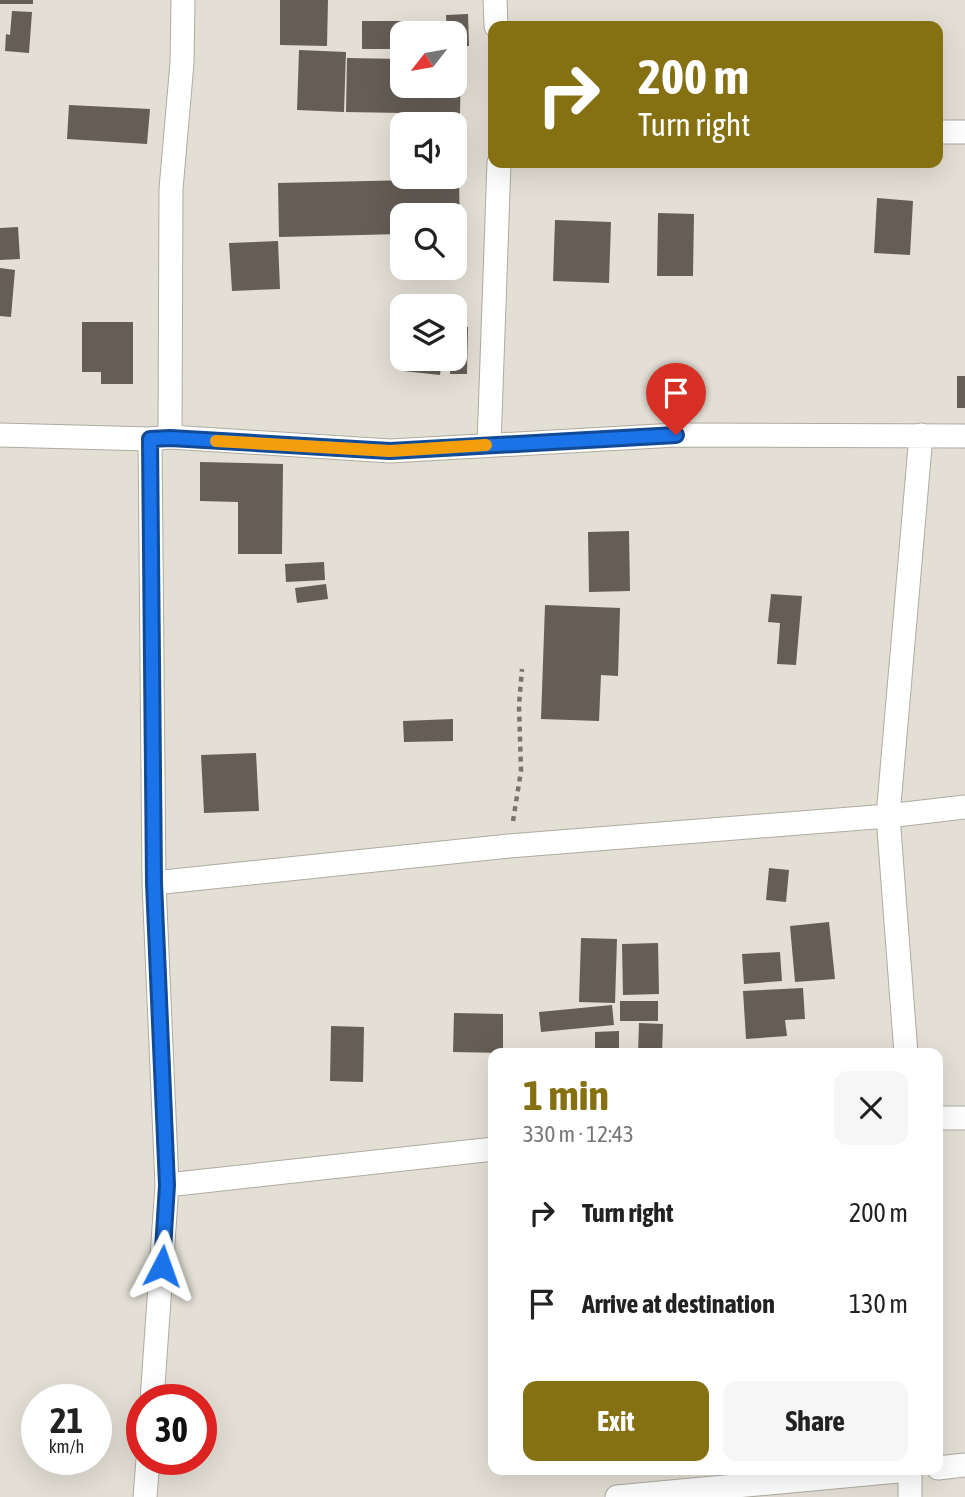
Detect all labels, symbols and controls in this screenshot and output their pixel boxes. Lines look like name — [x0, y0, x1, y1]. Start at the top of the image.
north arrow — [390, 21, 467, 98]
map controls — [390, 21, 467, 371]
text: 200 m — [638, 48, 749, 104]
icon: right — [523, 49, 614, 140]
text: Turn right — [638, 106, 751, 143]
button: sound — [390, 112, 467, 189]
button: search — [390, 203, 467, 280]
button: layers — [390, 294, 467, 371]
pin — [646, 363, 706, 435]
icon: arrive — [657, 374, 695, 412]
text: 1 min — [523, 1071, 609, 1119]
button: close — [834, 1071, 908, 1145]
text: 330 m · 12:43 — [523, 1121, 634, 1147]
icon: right — [523, 1194, 561, 1232]
text: Turn right — [582, 1198, 673, 1228]
text: 200 m — [849, 1198, 908, 1228]
position arrow — [125, 1229, 199, 1303]
icon: arrive — [523, 1285, 561, 1323]
text: Arrive at destination — [582, 1289, 775, 1319]
text: 130 m — [849, 1289, 908, 1319]
button: Exit — [523, 1381, 709, 1461]
button: Share — [723, 1381, 908, 1461]
speed limit sign: 30 — [126, 1384, 217, 1475]
text: 21 — [50, 1400, 83, 1440]
text: km/h — [49, 1436, 84, 1457]

